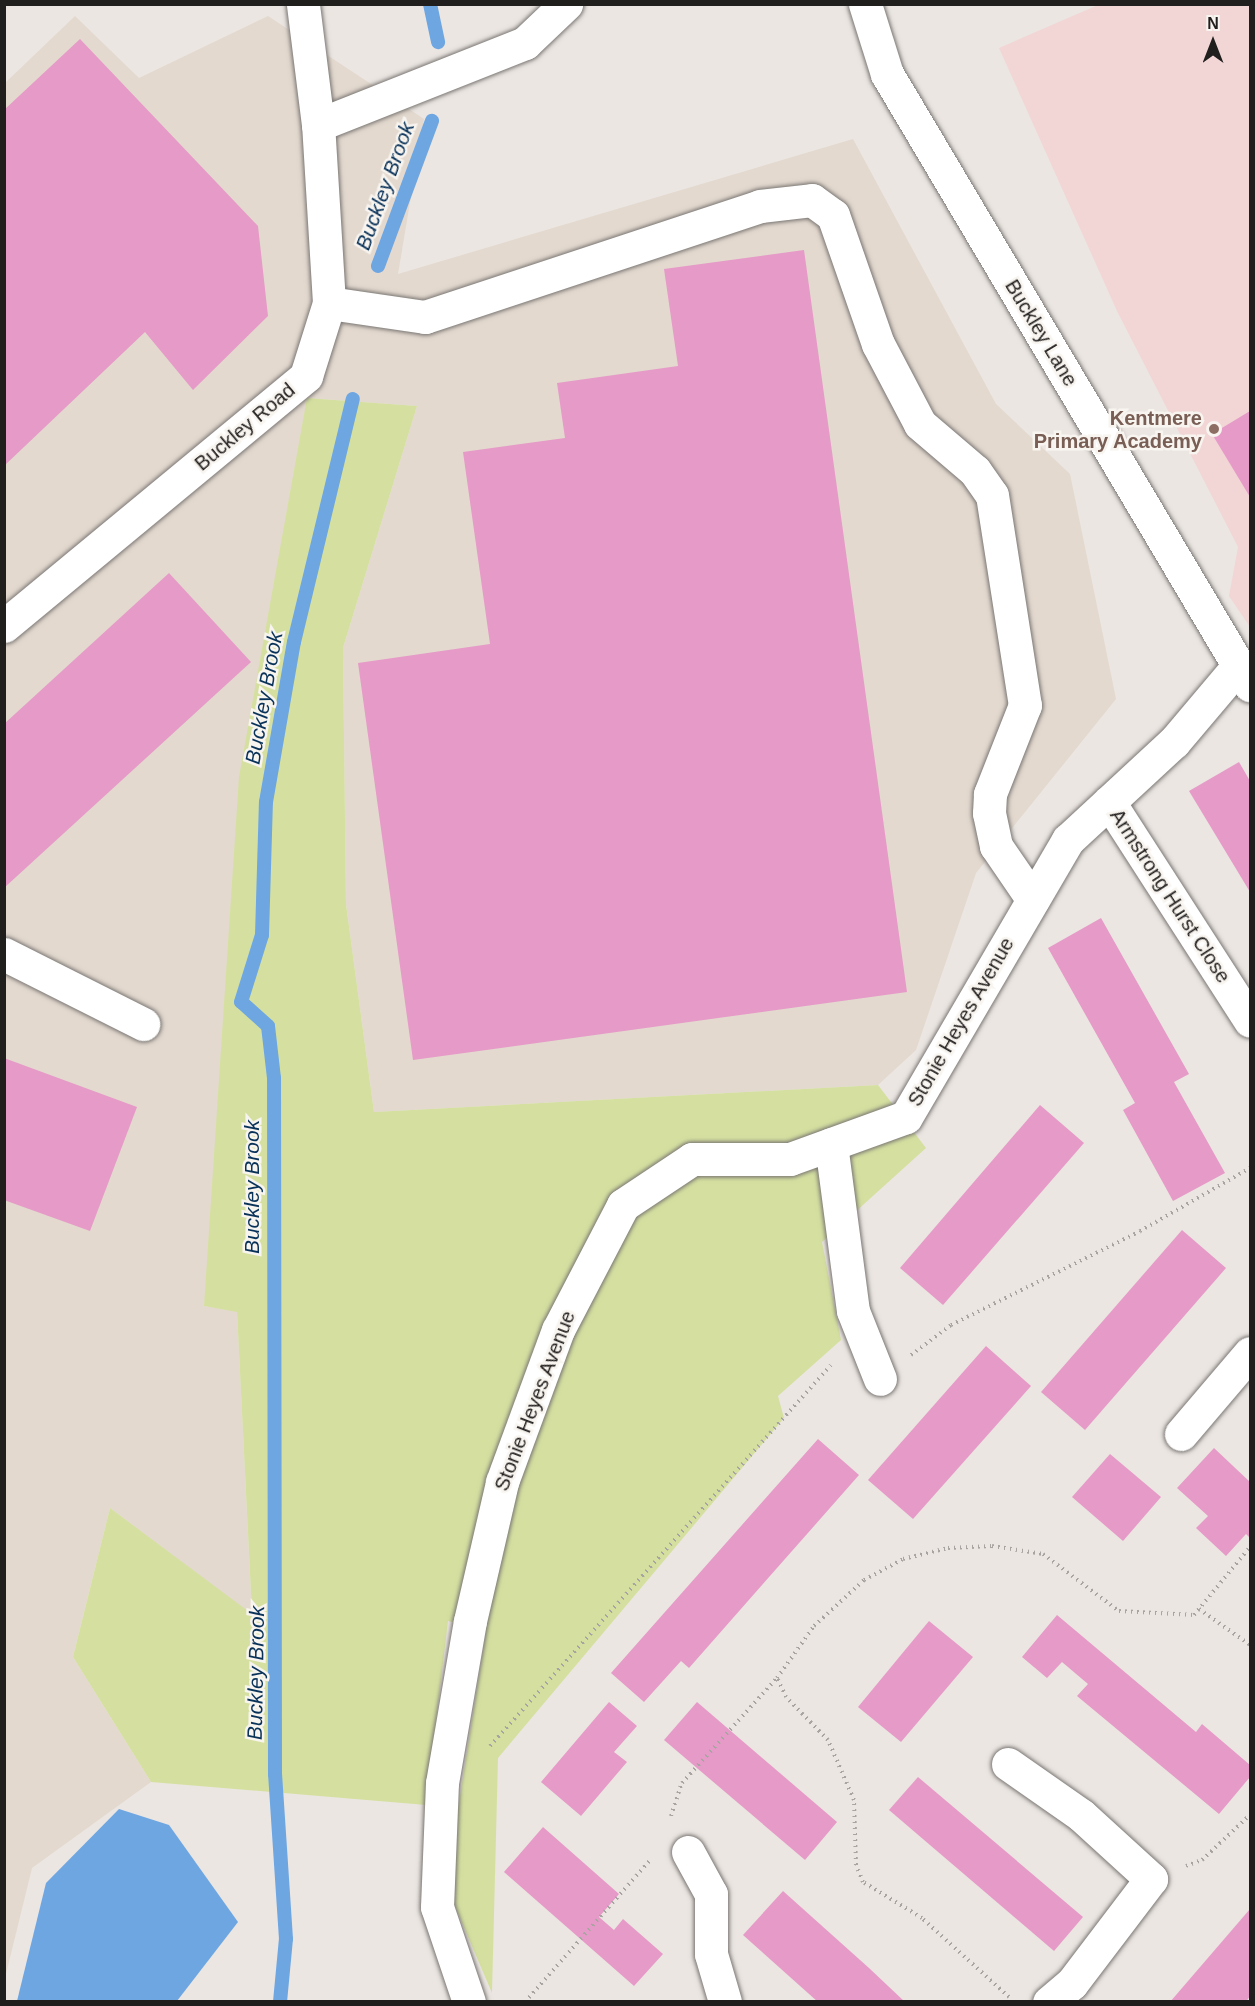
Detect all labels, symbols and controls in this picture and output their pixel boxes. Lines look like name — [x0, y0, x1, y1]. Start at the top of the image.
north arrow — [1183, 12, 1243, 72]
text: N — [1207, 15, 1219, 32]
water label: Buckley Brook — [350, 119, 420, 253]
street label: Buckley Lane — [1000, 275, 1082, 391]
street label: Buckley Road — [190, 378, 300, 476]
place label: Kentmere Primary Academy — [1033, 406, 1202, 453]
marker: Kentmere Primary Academy — [1207, 422, 1221, 436]
water label: Buckley Brook — [240, 630, 288, 766]
street label: Armstrong Hurst Close — [1105, 805, 1235, 987]
street label: Stonie Heyes Avenue — [903, 933, 1019, 1111]
water label: Buckley Brook — [239, 1120, 265, 1254]
street label: Stonie Heyes Avenue — [489, 1307, 581, 1495]
water label: Buckley Brook — [242, 1606, 270, 1740]

